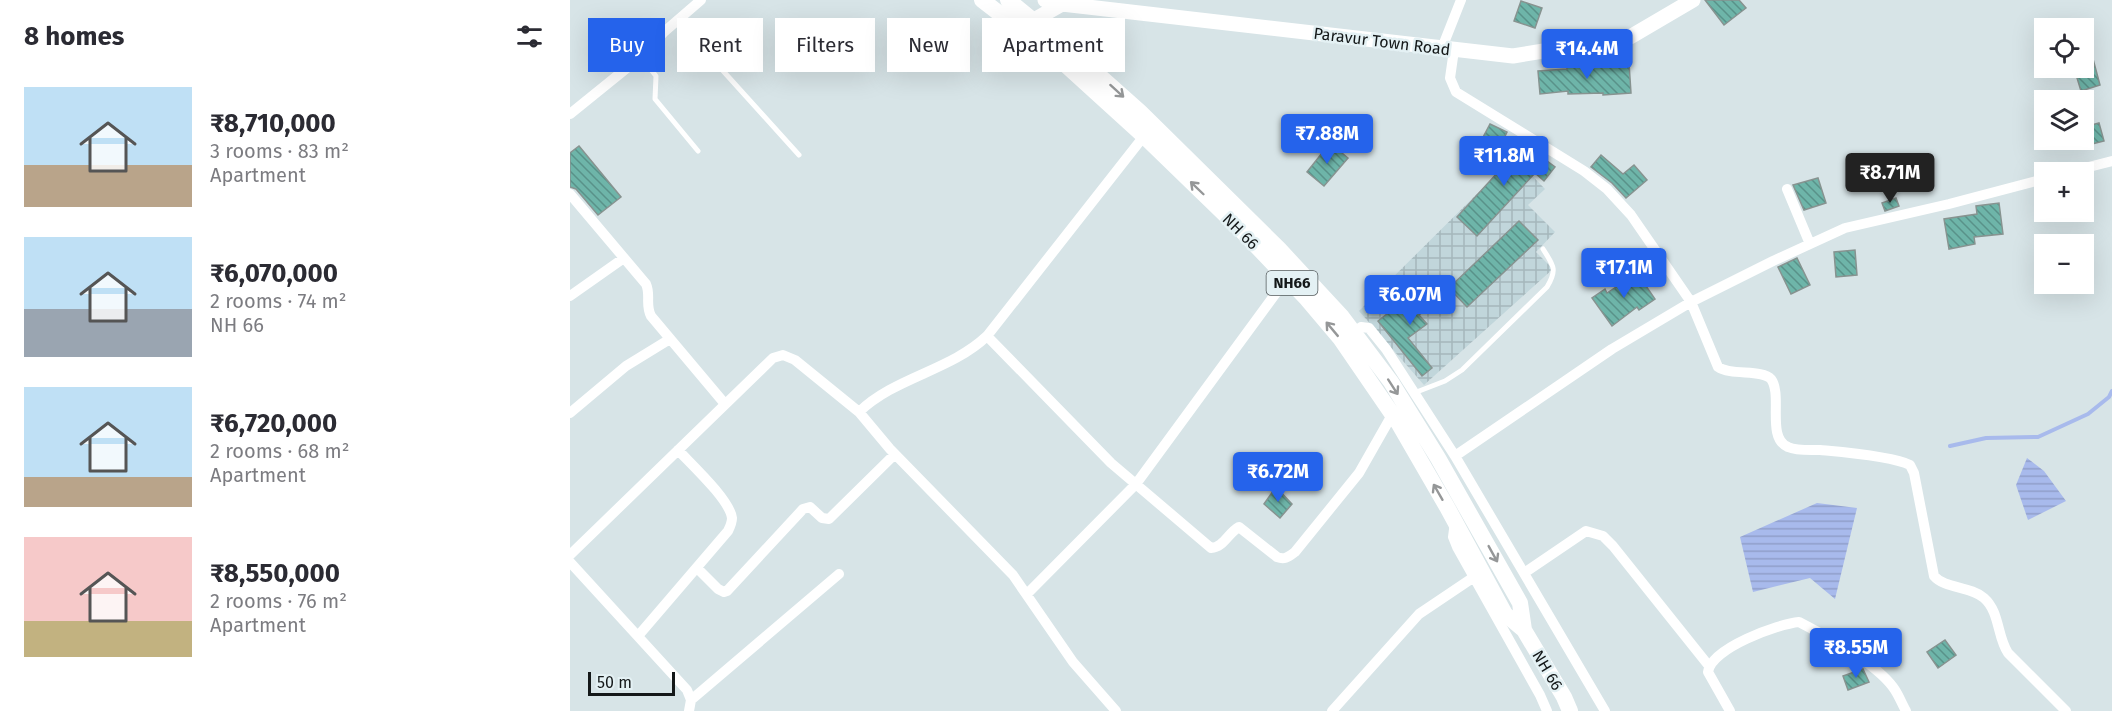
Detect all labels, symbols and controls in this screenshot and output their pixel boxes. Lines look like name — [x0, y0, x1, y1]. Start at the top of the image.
chip: Buy — [588, 18, 665, 72]
chip: Rent — [677, 18, 763, 72]
chip: Filters — [775, 18, 875, 72]
chip: New — [887, 18, 970, 72]
chip: Apartment — [982, 18, 1125, 72]
map controls — [2034, 18, 2094, 294]
button: locate — [2034, 18, 2094, 78]
icon: filters — [513, 20, 546, 53]
text: 8 homes — [24, 21, 124, 52]
street label: Paravur Town Road — [1313, 24, 1451, 59]
pin: ₹14.4M — [1538, 29, 1636, 80]
text: ₹14.4M — [1556, 36, 1618, 60]
one-way arrow — [1109, 84, 1124, 98]
button: layers — [2034, 90, 2094, 150]
text: ₹8,710,000 — [210, 108, 336, 139]
icon: home — [72, 111, 144, 183]
pin: ₹7.88M — [1278, 114, 1376, 165]
text: ₹7.88M — [1295, 121, 1359, 145]
pin: ₹11.8M — [1455, 136, 1553, 187]
text: 3 rooms · 83 m² — [210, 139, 349, 163]
text: ₹11.8M — [1473, 143, 1535, 167]
pin: ₹8.71M — [1841, 153, 1939, 204]
text: ₹8.71M — [1859, 160, 1921, 184]
button: + — [2034, 162, 2094, 222]
text: Apartment — [210, 163, 306, 187]
one-way arrow — [1190, 181, 1205, 195]
street label: NH 66 — [1219, 209, 1263, 253]
button: − — [2034, 234, 2094, 294]
pin: ₹17.1M — [1575, 248, 1673, 299]
text: ₹17.1M — [1595, 255, 1653, 279]
text: ₹6,070,000 — [210, 258, 338, 289]
icon: home — [72, 261, 144, 333]
road number: NH66 — [1266, 271, 1318, 295]
pin: ₹6.07M — [1361, 275, 1459, 326]
text: ₹6.07M — [1378, 282, 1442, 306]
text: 2 rooms · 74 m² — [210, 289, 347, 313]
text: NH 66 — [210, 313, 264, 337]
one-way arrow — [1325, 322, 1339, 337]
one-way arrow — [1387, 378, 1400, 395]
text: ₹6,720,000 — [210, 408, 337, 439]
icon: home — [72, 411, 144, 483]
text: 2 rooms · 68 m² — [210, 439, 350, 463]
pin: ₹6.72M — [1229, 452, 1327, 503]
text: ₹6.72M — [1247, 459, 1309, 483]
text: Apartment — [210, 463, 306, 487]
one-way arrow — [1432, 484, 1444, 501]
one-way arrow — [1487, 545, 1499, 562]
text: ₹8,550,000 — [210, 558, 340, 589]
icon: home — [72, 561, 144, 633]
text: 2 rooms · 76 m² — [210, 589, 347, 613]
text: Apartment — [210, 613, 306, 637]
pin: ₹8.55M — [1807, 628, 1905, 679]
text: ₹8.55M — [1824, 635, 1888, 659]
street label: NH 66 — [1528, 647, 1567, 694]
scale bar — [588, 669, 675, 696]
text: 50 m — [597, 673, 632, 692]

